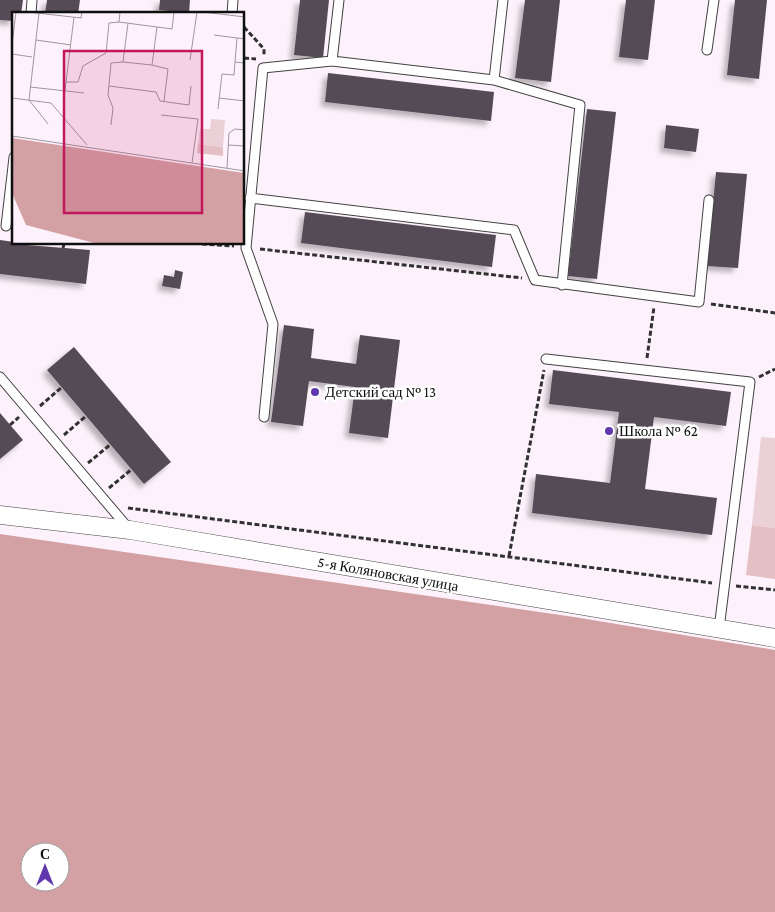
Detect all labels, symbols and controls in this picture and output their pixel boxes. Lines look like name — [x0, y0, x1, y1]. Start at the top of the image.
inset map — [12, 12, 245, 245]
place label: Детский сад № 13 — [325, 384, 436, 400]
marker: Детский сад № 13 — [309, 386, 321, 398]
place label: Школа № 62 — [619, 423, 698, 439]
marker: Школа № 62 — [603, 425, 615, 437]
street label: 5-я Коляновская улица — [316, 554, 460, 594]
north arrow — [20, 842, 70, 892]
text: С — [40, 846, 50, 862]

